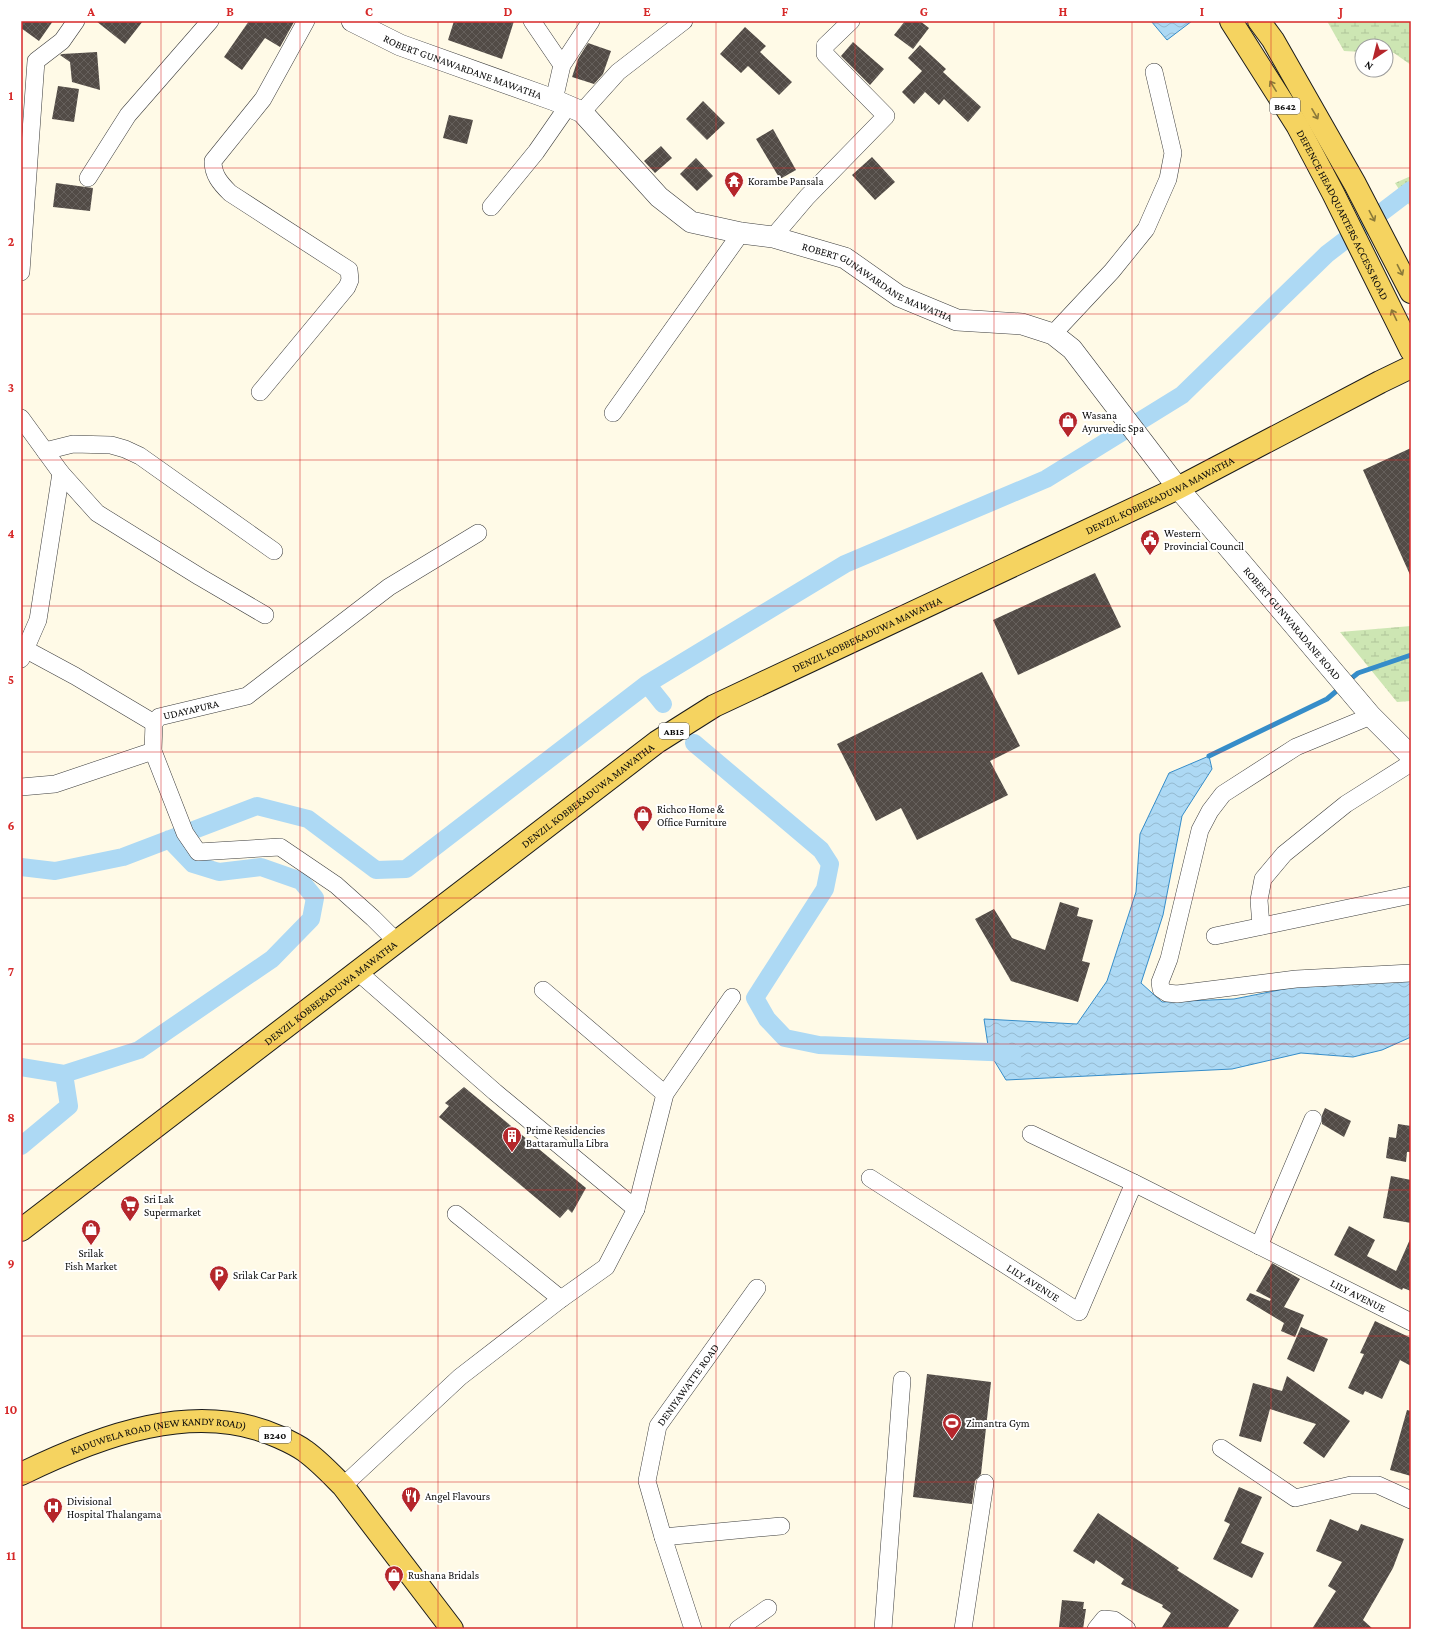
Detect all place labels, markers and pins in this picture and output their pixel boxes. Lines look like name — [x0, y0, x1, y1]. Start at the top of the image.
temple icon: Korambe Pansala — [723, 170, 745, 198]
place label: Korambe Pansala — [748, 175, 824, 187]
place label: Wasana Ayurvedic Spa — [1082, 409, 1144, 435]
shop icon: Wasana Ayurvedic Spa — [1057, 410, 1079, 438]
place label: Western Provincial Council — [1164, 527, 1244, 552]
public building icon: Western Provincial Council — [1139, 528, 1161, 556]
place label: Richco Home & Office Furniture — [657, 803, 727, 828]
shop icon: Richco Home & Office Furniture — [632, 804, 654, 832]
place label: Prime Residencies Battaramulla Libra — [526, 1124, 609, 1149]
building icon: Prime Residencies Battaramulla Libra — [501, 1125, 523, 1153]
place label: Sri Lak Supermarket — [144, 1193, 201, 1219]
supermarket icon: Sri Lak Supermarket — [119, 1194, 141, 1222]
shop icon: Srilak Fish Market — [80, 1218, 102, 1246]
place label: Srilak Fish Market — [65, 1247, 117, 1272]
parking icon: Srilak Car Park — [208, 1264, 230, 1292]
place label: Srilak Car Park — [233, 1269, 298, 1281]
sports icon: Zimantra Gym — [941, 1412, 963, 1440]
place label: Zimantra Gym — [966, 1417, 1030, 1430]
restaurant icon: Angel Flavours — [400, 1485, 422, 1513]
place label: Angel Flavours — [425, 1490, 490, 1503]
place label: Divisional Hospital Thalangama — [67, 1495, 161, 1521]
hospital icon: Divisional Hospital Thalangama — [42, 1496, 64, 1524]
shop icon: Rushana Bridals — [383, 1564, 405, 1592]
place label: Rushana Bridals — [408, 1569, 479, 1581]

